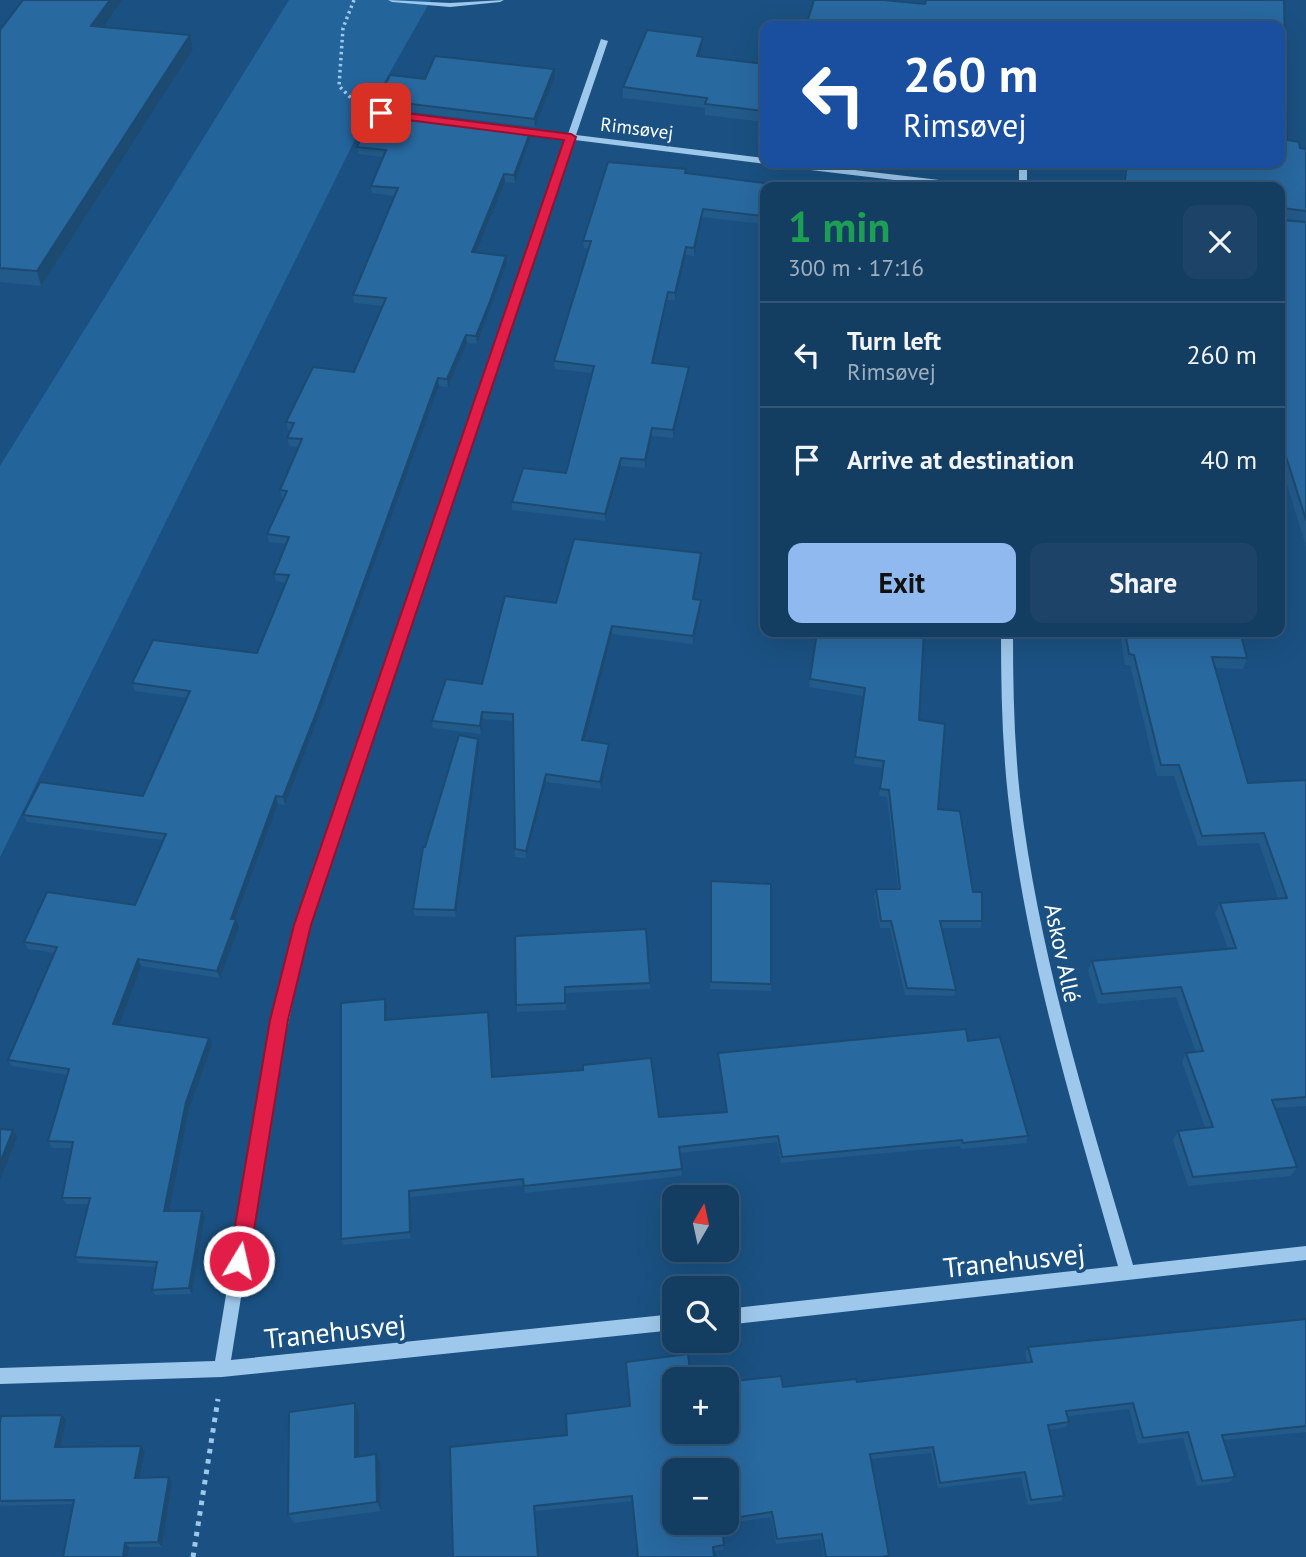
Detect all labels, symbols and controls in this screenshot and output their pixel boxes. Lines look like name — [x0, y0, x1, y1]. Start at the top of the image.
text: 260 m — [903, 42, 1038, 106]
icon: left — [788, 49, 879, 140]
pin — [351, 83, 411, 143]
icon: arrive — [362, 94, 400, 132]
text: Rimsøvej — [903, 104, 1027, 146]
street label: Rimsøvej — [599, 112, 675, 144]
text: 1 min — [788, 199, 890, 254]
button: close — [1183, 205, 1257, 279]
text: 300 m · 17:16 — [788, 253, 924, 282]
text: Turn left — [847, 324, 941, 357]
icon: left — [788, 336, 826, 374]
text: 260 m — [1186, 338, 1257, 371]
text: Rimsøvej — [847, 357, 936, 386]
icon: arrive — [788, 441, 826, 479]
text: Arrive at destination — [847, 443, 1074, 476]
text: 40 m — [1201, 443, 1257, 476]
button: Exit — [788, 543, 1016, 623]
button: Share — [1030, 543, 1257, 623]
street label: Askov Allé — [1038, 901, 1088, 1005]
north arrow — [662, 1185, 738, 1262]
map controls — [662, 1185, 739, 1535]
position arrow — [202, 1224, 276, 1298]
street label: Tranehusvej — [941, 1234, 1087, 1286]
button: search — [662, 1276, 739, 1353]
street label: Tranehusvej — [262, 1305, 408, 1357]
button: + — [662, 1367, 739, 1444]
button: − — [662, 1458, 739, 1535]

